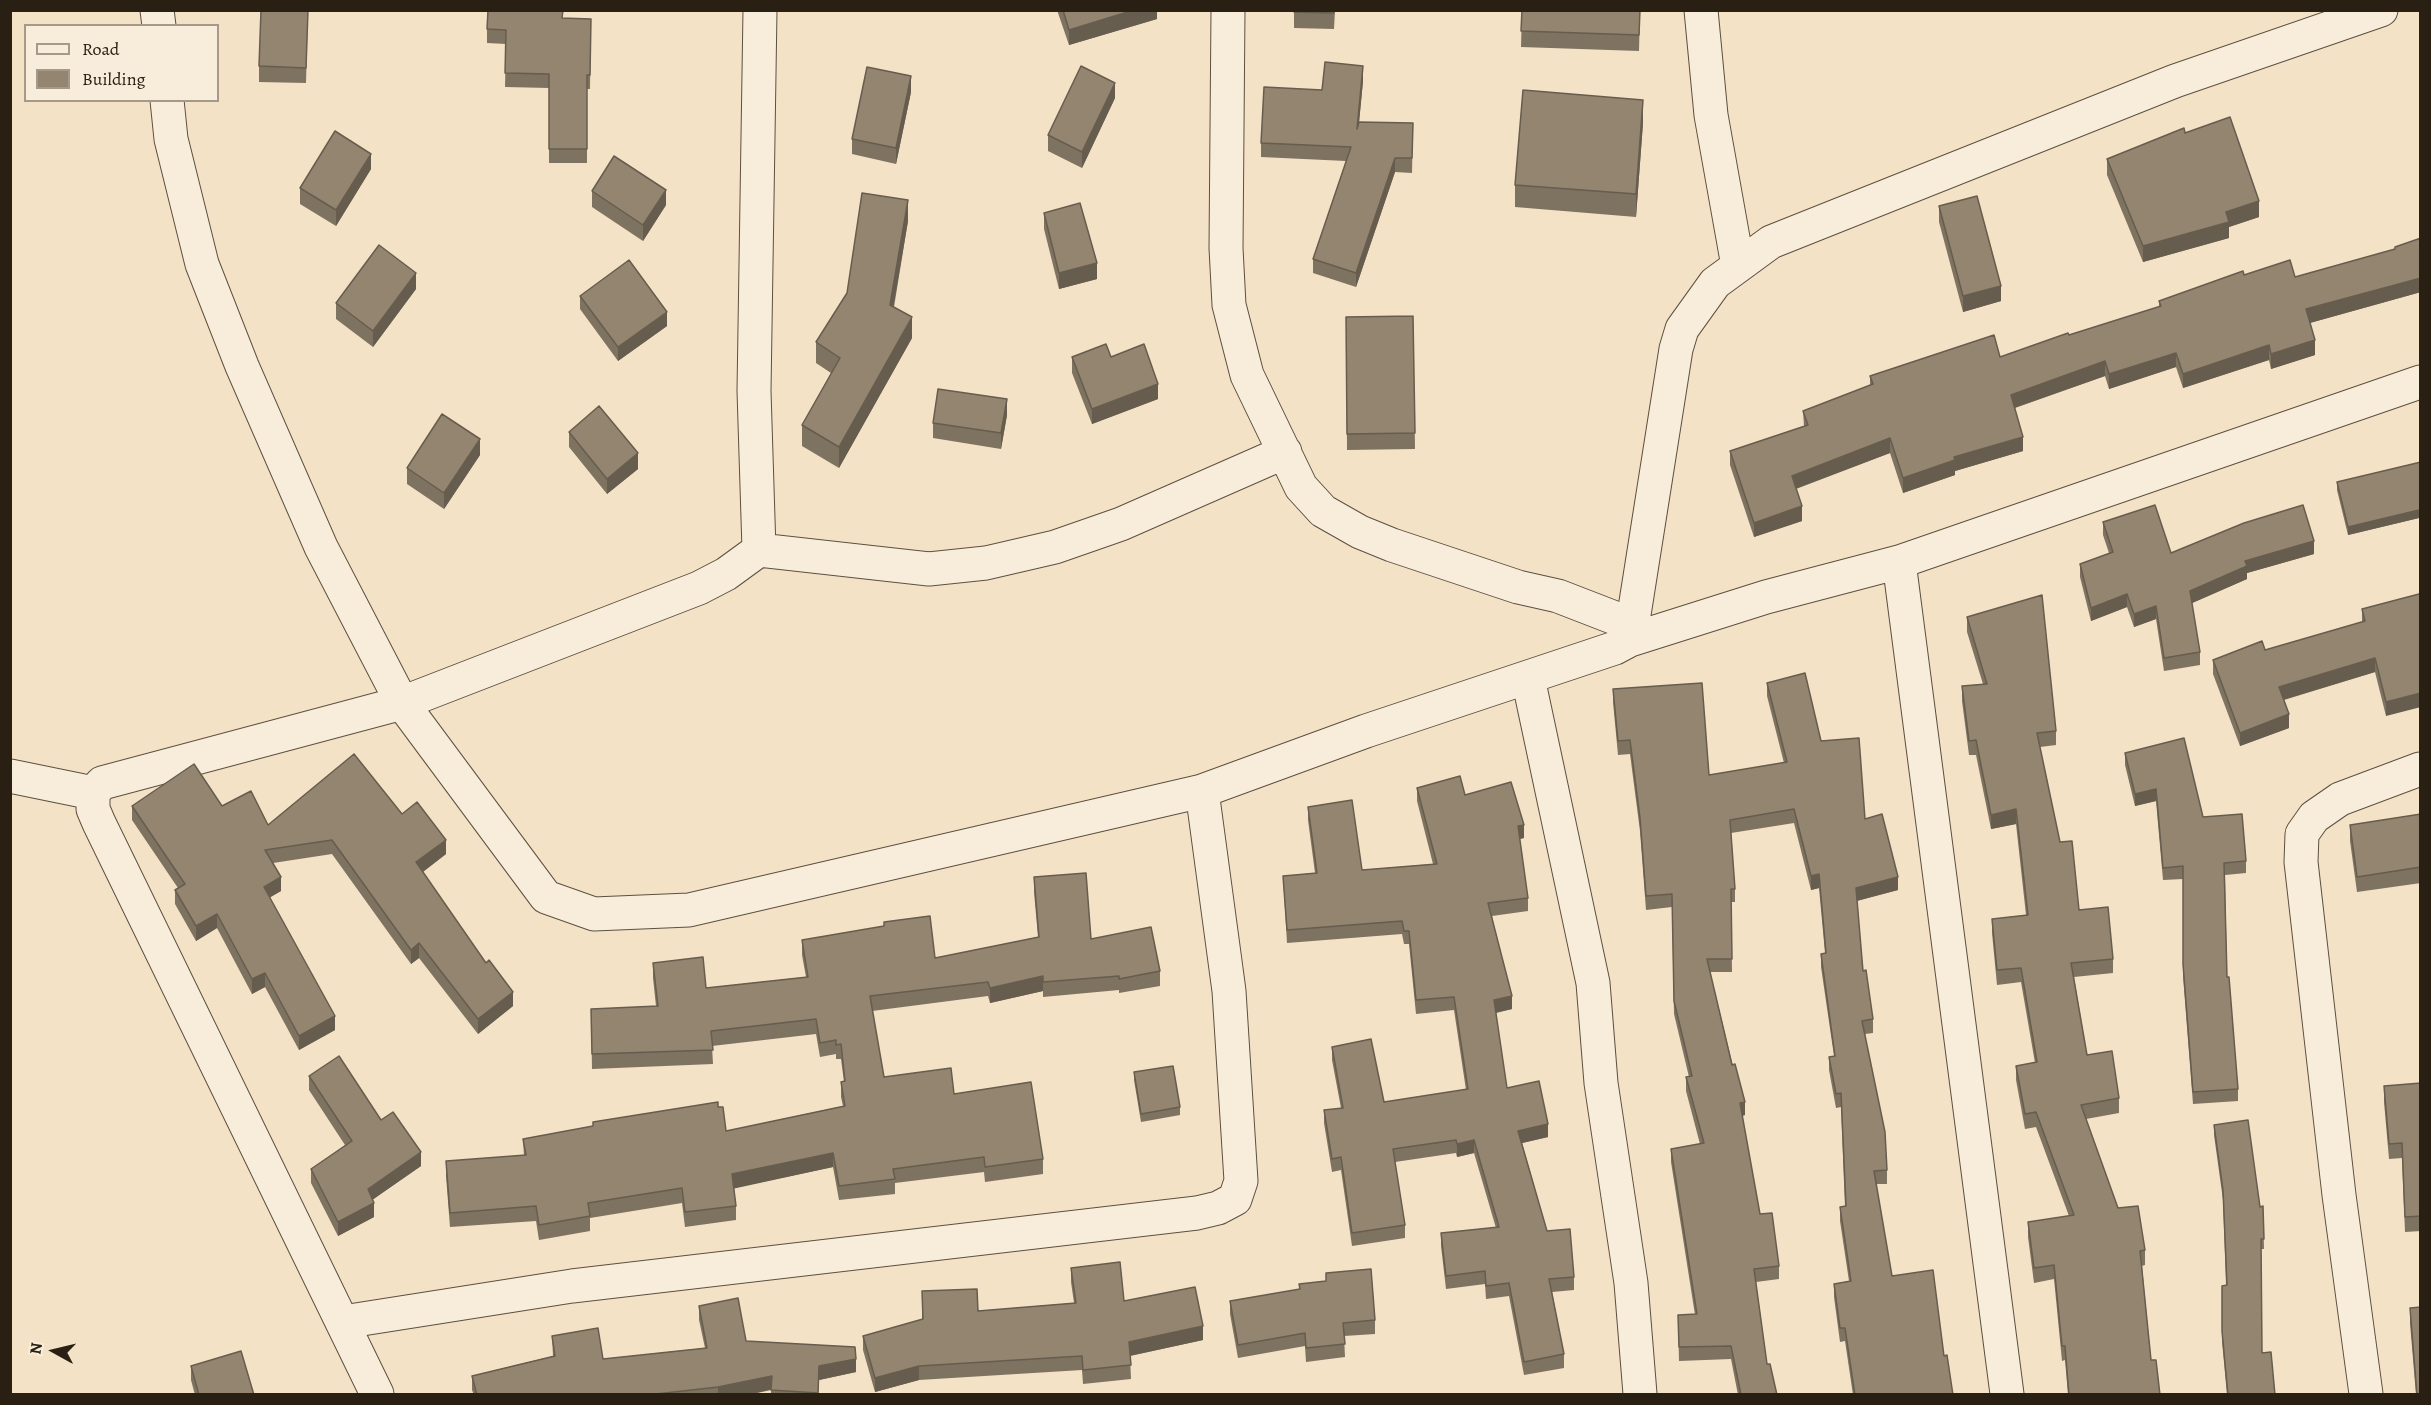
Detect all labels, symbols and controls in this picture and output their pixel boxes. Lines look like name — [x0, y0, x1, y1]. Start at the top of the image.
legend — [24, 24, 219, 102]
text: Road — [82, 37, 119, 61]
text: Building — [82, 67, 146, 91]
north arrow — [24, 1321, 84, 1381]
text: N — [24, 1341, 48, 1356]

